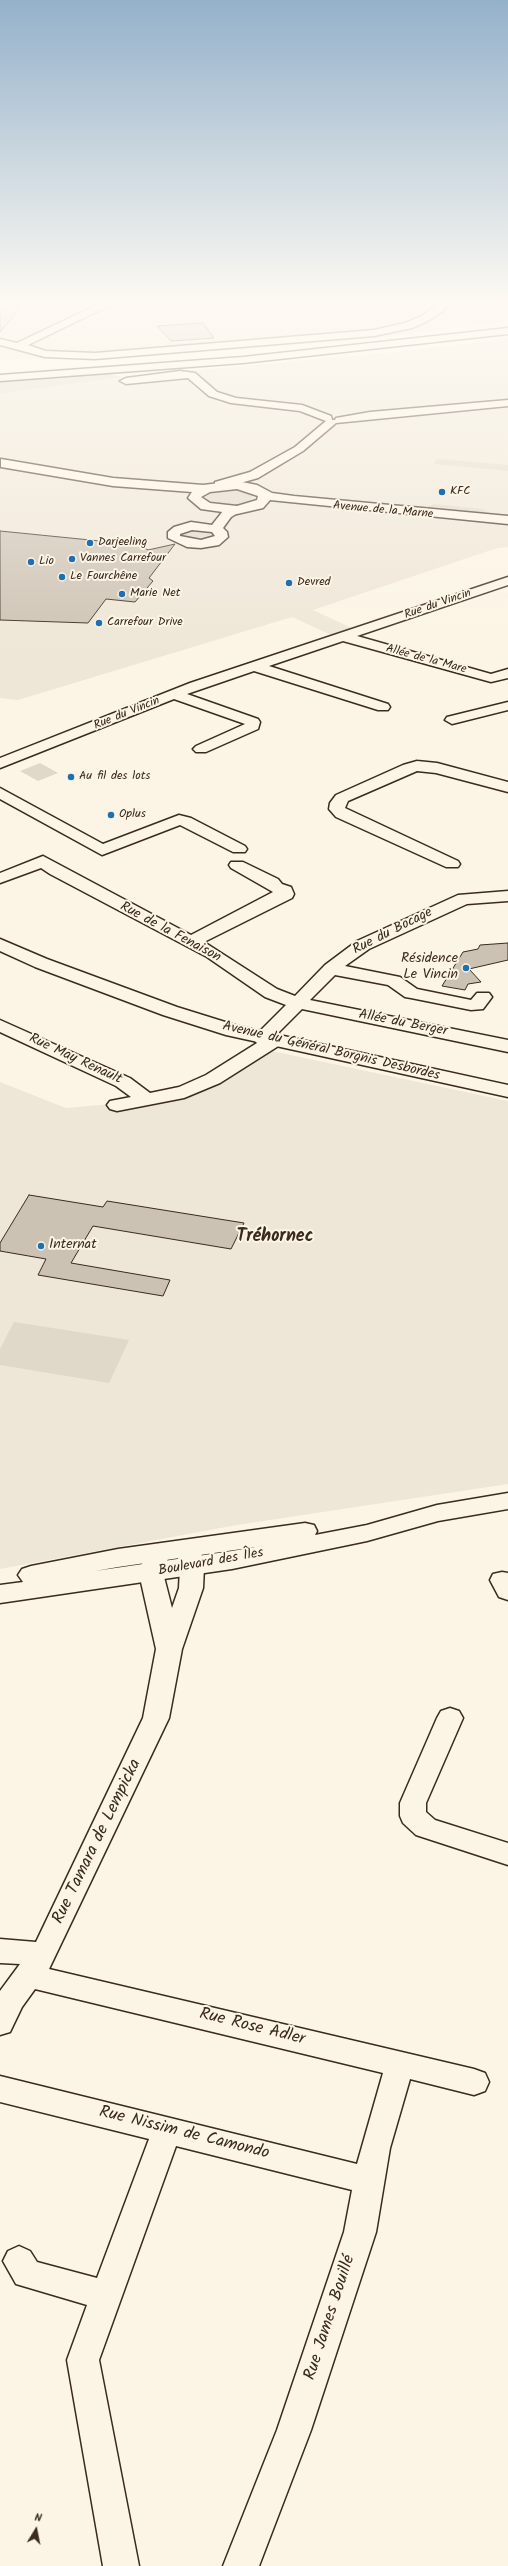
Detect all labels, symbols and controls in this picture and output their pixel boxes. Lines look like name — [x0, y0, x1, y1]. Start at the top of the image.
place label: KFC — [450, 485, 471, 499]
marker: KFC — [437, 487, 447, 497]
street label: Avenue de la Marne — [332, 499, 434, 523]
place label: Darjeeling — [98, 536, 147, 550]
marker: Darjeeling — [85, 538, 95, 548]
place label: Vannes Carrefour — [80, 552, 166, 566]
marker: Vannes Carrefour — [67, 554, 77, 564]
place label: Lio — [39, 555, 54, 569]
marker: Lio — [26, 557, 36, 567]
place label: Le Fourchêne — [70, 570, 137, 584]
marker: Le Fourchêne — [57, 572, 67, 582]
place label: Devred — [297, 576, 331, 590]
marker: Devred — [284, 578, 294, 588]
place label: Marie Net — [130, 587, 180, 601]
street label: Rue du Vincin — [403, 587, 473, 623]
marker: Marie Net — [117, 589, 127, 599]
place label: Carrefour Drive — [107, 616, 183, 630]
marker: Carrefour Drive — [94, 618, 104, 628]
street label: Allée de la Mare — [384, 642, 468, 678]
street label: Rue du Vincin — [92, 694, 162, 734]
place label: Au fil des lots — [79, 770, 150, 784]
marker: Au fil des lots — [66, 772, 76, 782]
place label: Oplus — [119, 808, 146, 822]
marker: Oplus — [106, 810, 116, 820]
street label: Rue de la Fenaison — [117, 899, 223, 967]
street label: Rue du Bocage — [350, 905, 436, 959]
place label: Résidence Le Vincin — [401, 952, 458, 984]
marker: Résidence Le Vincin — [461, 963, 471, 973]
street label: Allée du Berger — [357, 1007, 449, 1041]
street label: Avenue du Général Borgnis Desbordes — [221, 1019, 441, 1085]
street label: Rue May Renault — [26, 1031, 124, 1089]
district label: Tréhornec — [237, 1227, 313, 1249]
place label: Internat — [49, 1238, 97, 1254]
marker: Internat — [36, 1241, 46, 1251]
street label: Boulevard des Îles — [157, 1545, 265, 1581]
street label: Rue Tamara de Lempicka — [49, 1756, 147, 1928]
street label: Rue Rose Adler — [197, 2005, 307, 2051]
street label: Rue Nissim de Camondo — [97, 2103, 271, 2165]
street label: Rue James Bouillé — [301, 2253, 361, 2383]
text: N — [33, 2509, 43, 2528]
north arrow — [16, 2510, 56, 2550]

